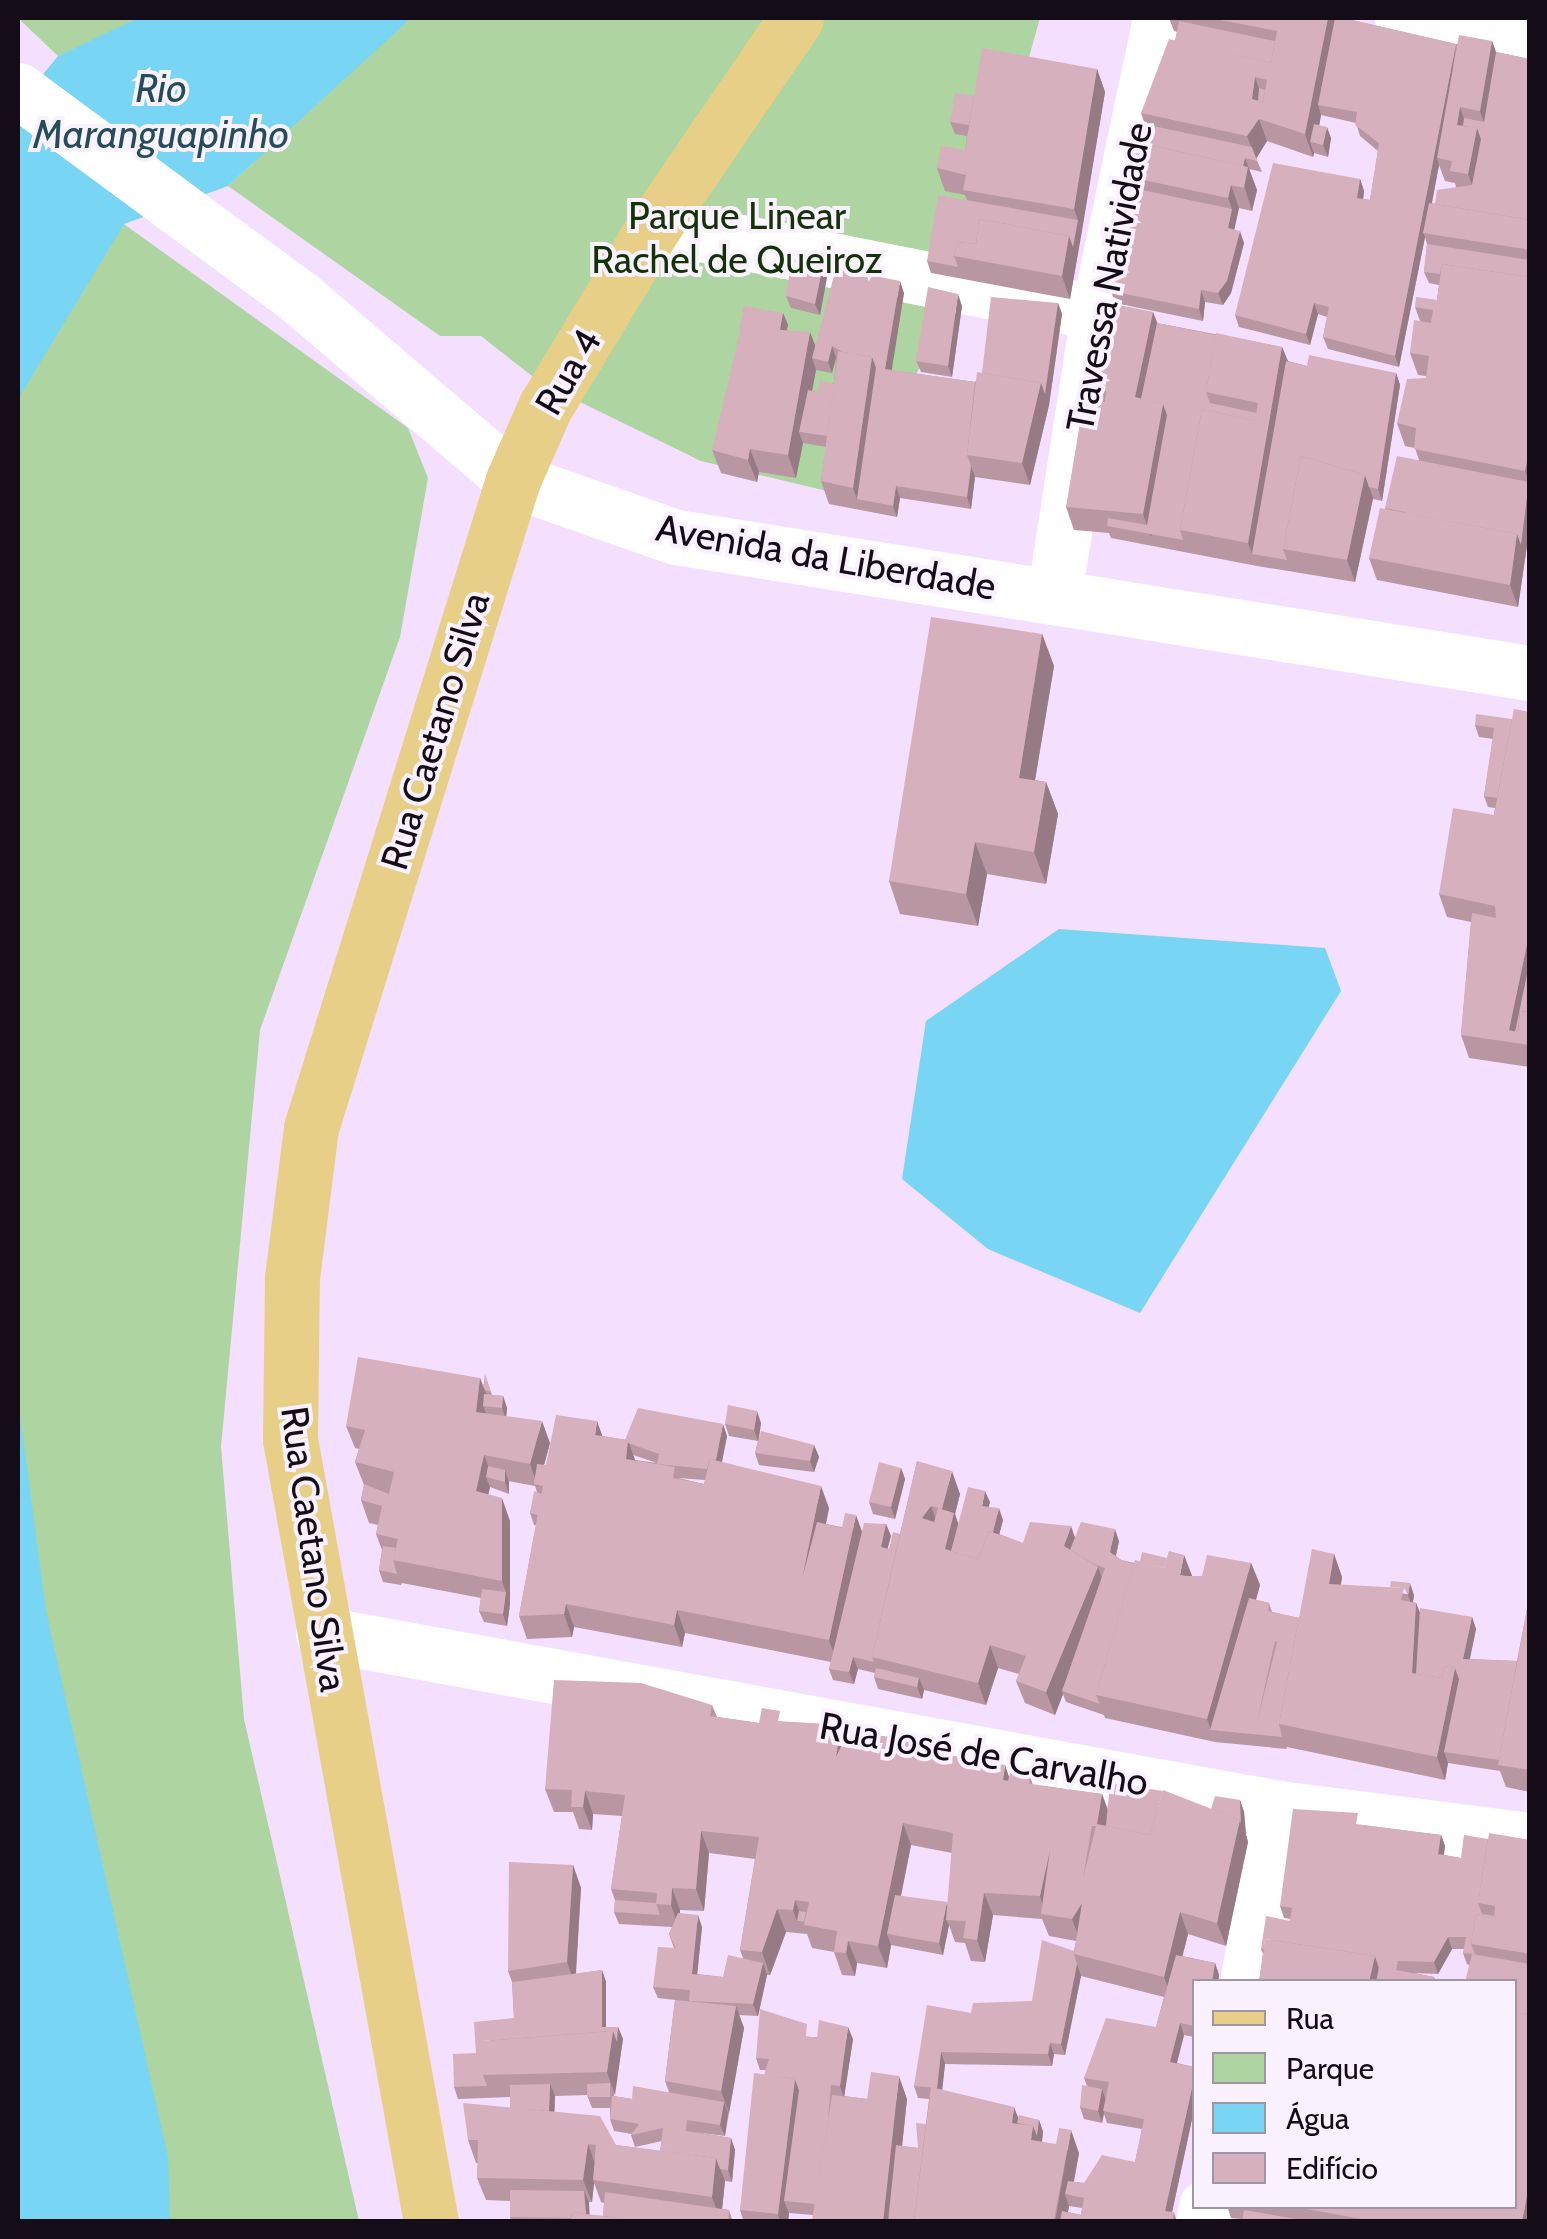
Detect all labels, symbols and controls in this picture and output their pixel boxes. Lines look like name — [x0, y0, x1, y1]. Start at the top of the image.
water label: Rio Maranguapinho — [33, 64, 289, 158]
street label: Travessa Natividade — [1057, 119, 1161, 435]
park label: Parque Linear Rachel de Queiroz — [591, 193, 883, 282]
street label: Rua 4 — [525, 321, 611, 423]
street label: Avenida da Liberdade — [653, 505, 999, 609]
street label: Rua Caetano Silva — [371, 587, 499, 875]
street label: Rua Caetano Silva — [271, 1404, 357, 1694]
street label: Rua José de Carvalho — [816, 1703, 1152, 1805]
legend — [1192, 1979, 1517, 2209]
text: Rua — [1286, 2000, 1334, 2037]
text: Parque — [1286, 2050, 1374, 2087]
text: Água — [1286, 2100, 1349, 2137]
text: Edifício — [1286, 2150, 1378, 2187]

